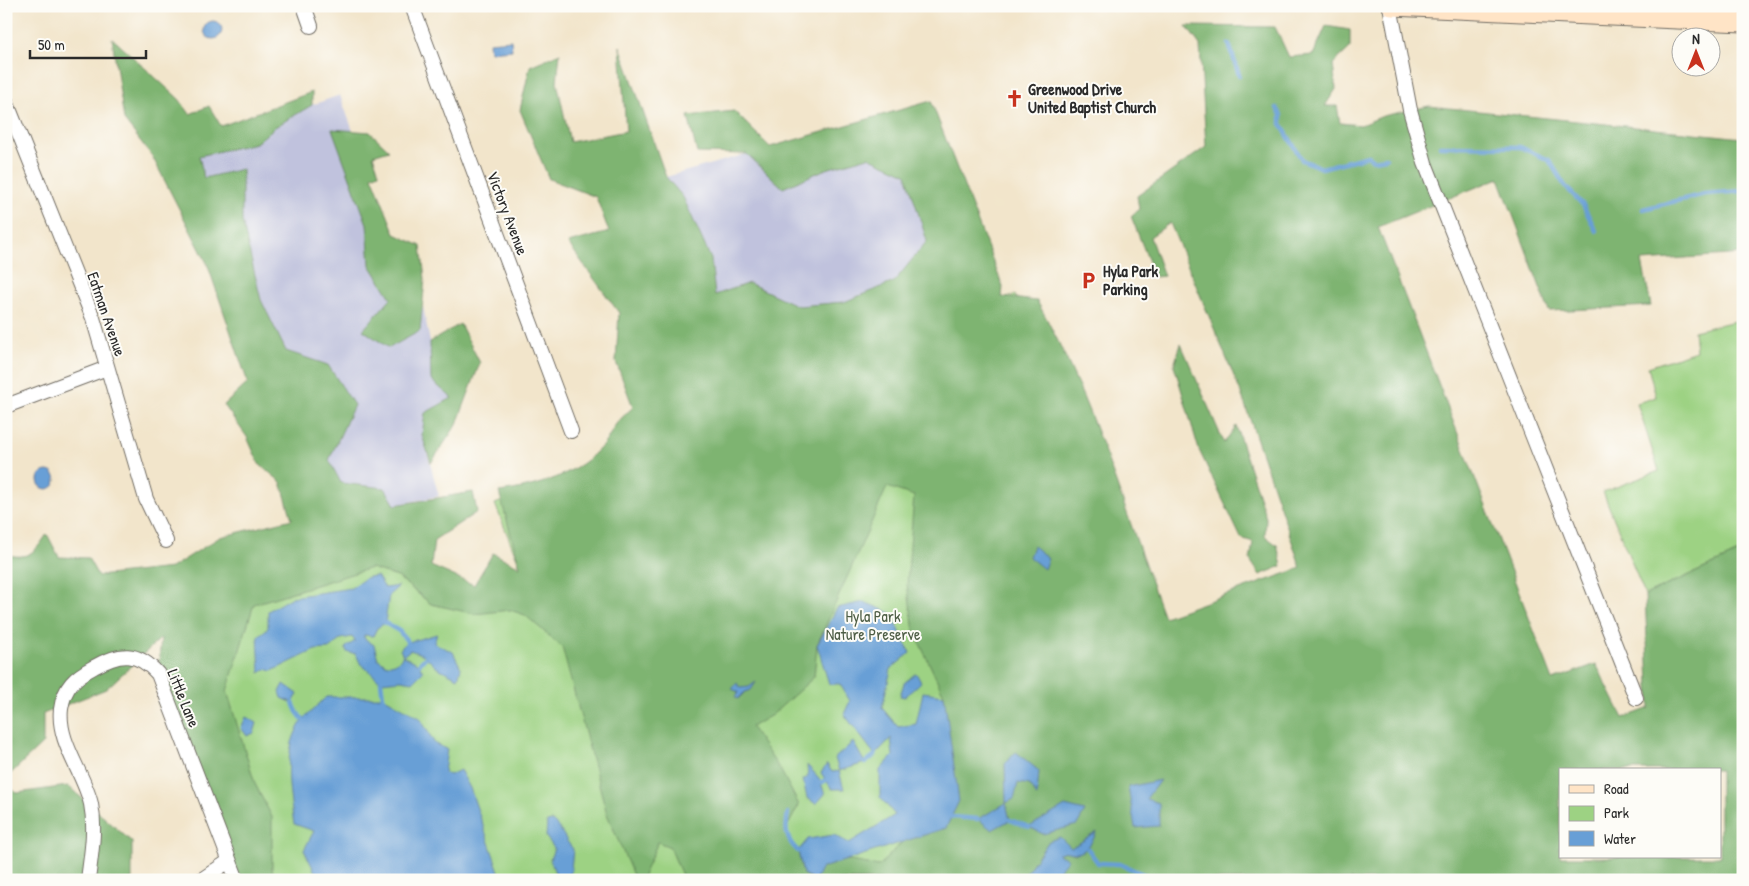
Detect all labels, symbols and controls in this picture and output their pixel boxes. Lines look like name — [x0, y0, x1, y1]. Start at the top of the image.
scale bar — [30, 28, 146, 60]
north arrow — [1672, 28, 1722, 78]
text: N — [1692, 29, 1700, 48]
text: 50 m — [38, 34, 65, 55]
place label: Greenwood Drive United Baptist Church — [1028, 78, 1156, 119]
church icon: Greenwood Drive United Baptist Church — [1004, 88, 1024, 108]
street label: Victory Avenue — [482, 168, 534, 259]
place label: Hyla Park Parking — [1103, 260, 1159, 301]
street label: Eatman Avenue — [82, 269, 132, 360]
parking icon: Hyla Park Parking — [1079, 270, 1099, 290]
park label: Hyla Park Nature Preserve — [826, 605, 921, 645]
street label: Little Lane — [162, 666, 206, 731]
legend — [1559, 768, 1722, 858]
text: Road — [1604, 778, 1629, 799]
text: Park — [1604, 802, 1629, 823]
text: Water — [1604, 828, 1636, 849]

